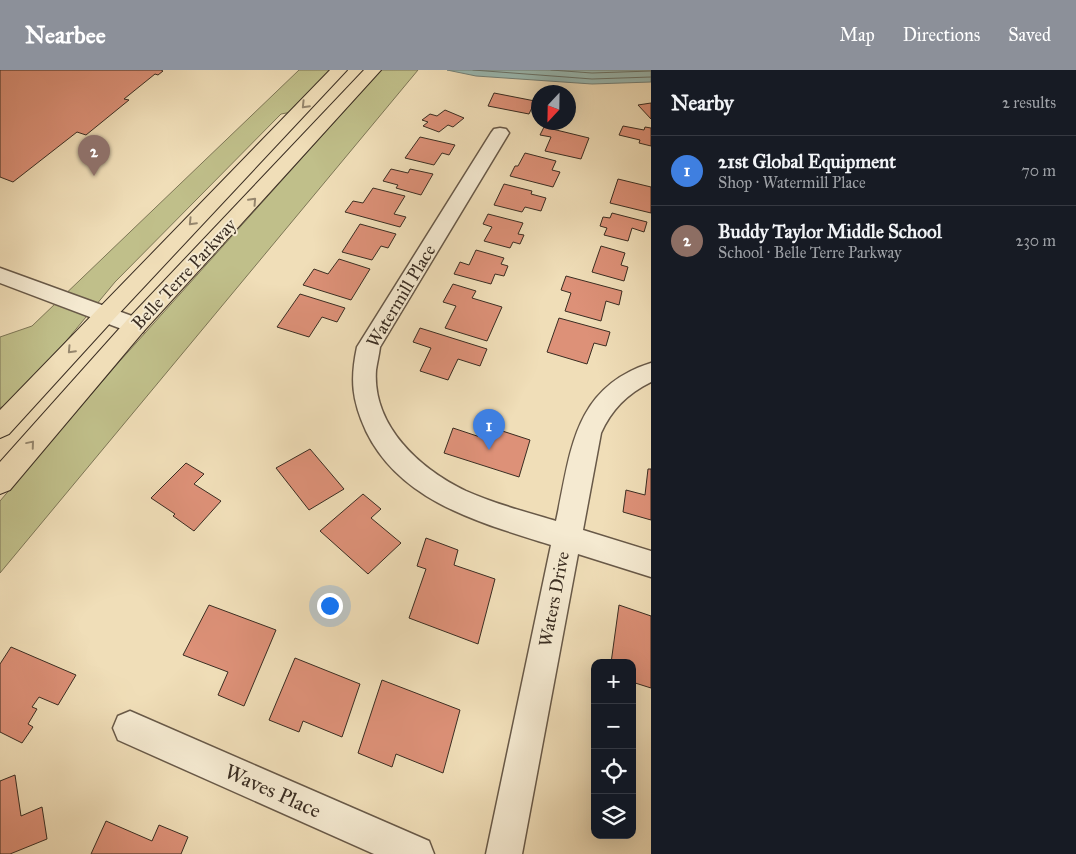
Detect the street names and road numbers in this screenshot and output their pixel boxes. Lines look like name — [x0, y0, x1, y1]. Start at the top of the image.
street label: Belle Terre Parkway — [127, 214, 241, 334]
street label: Watermill Place — [362, 241, 440, 351]
street label: Waters Drive — [534, 550, 574, 648]
street label: Waves Place — [221, 758, 325, 824]

